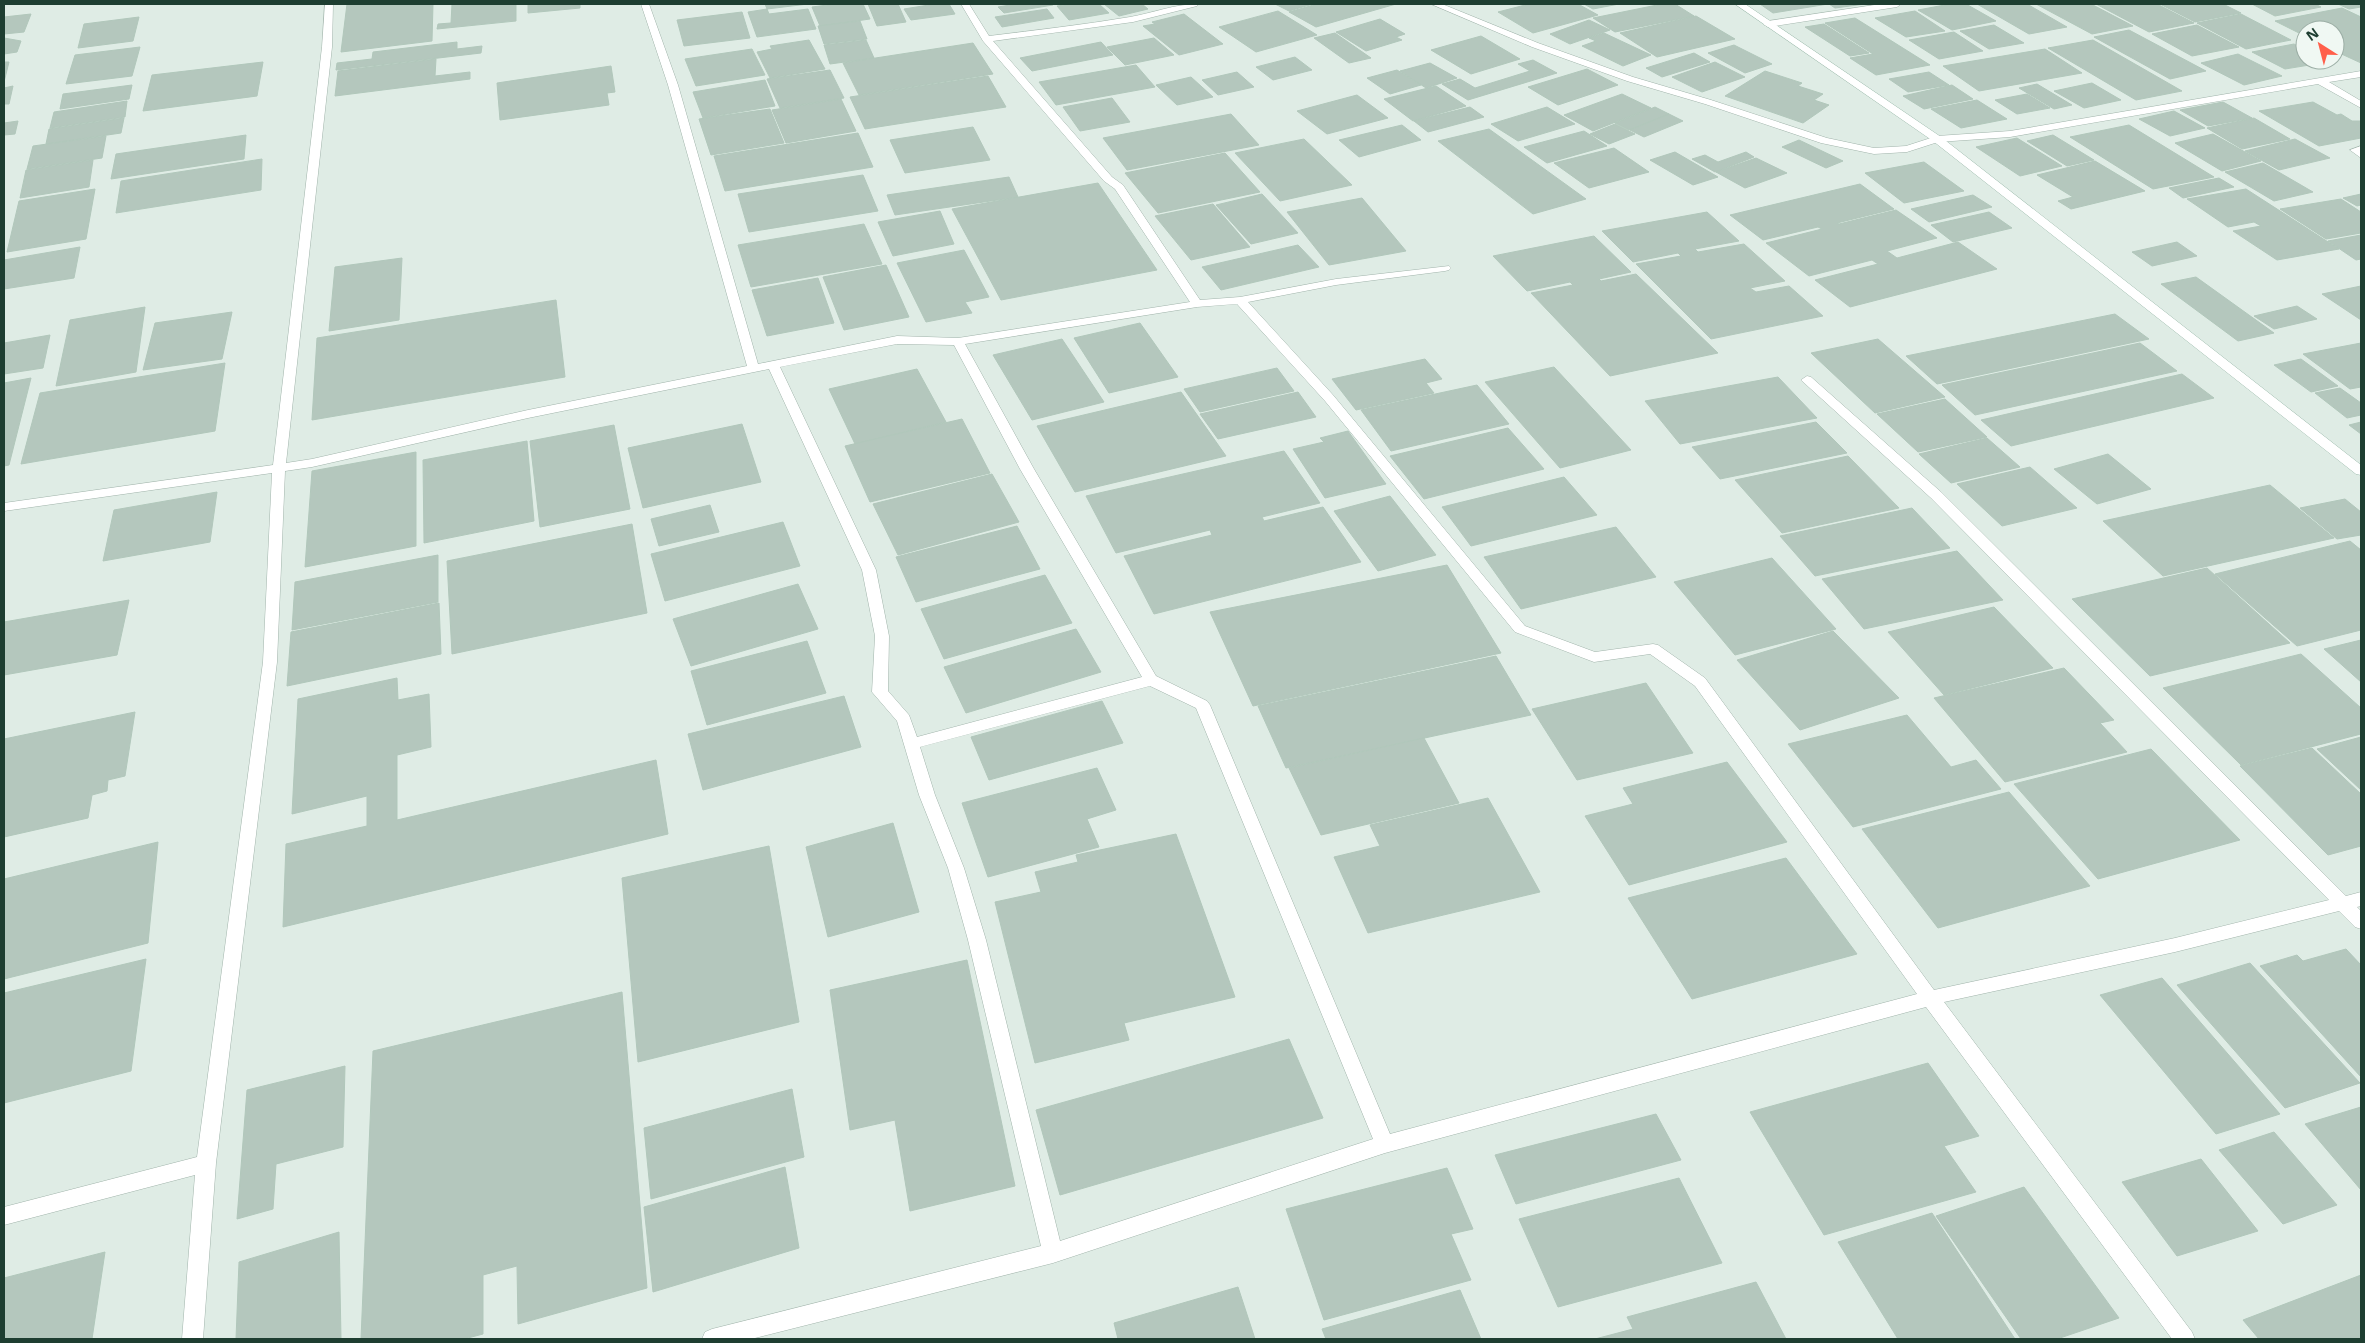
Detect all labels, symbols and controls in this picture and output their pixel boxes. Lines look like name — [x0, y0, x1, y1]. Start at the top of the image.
north arrow — [2295, 20, 2345, 70]
text: N — [2302, 23, 2322, 45]

